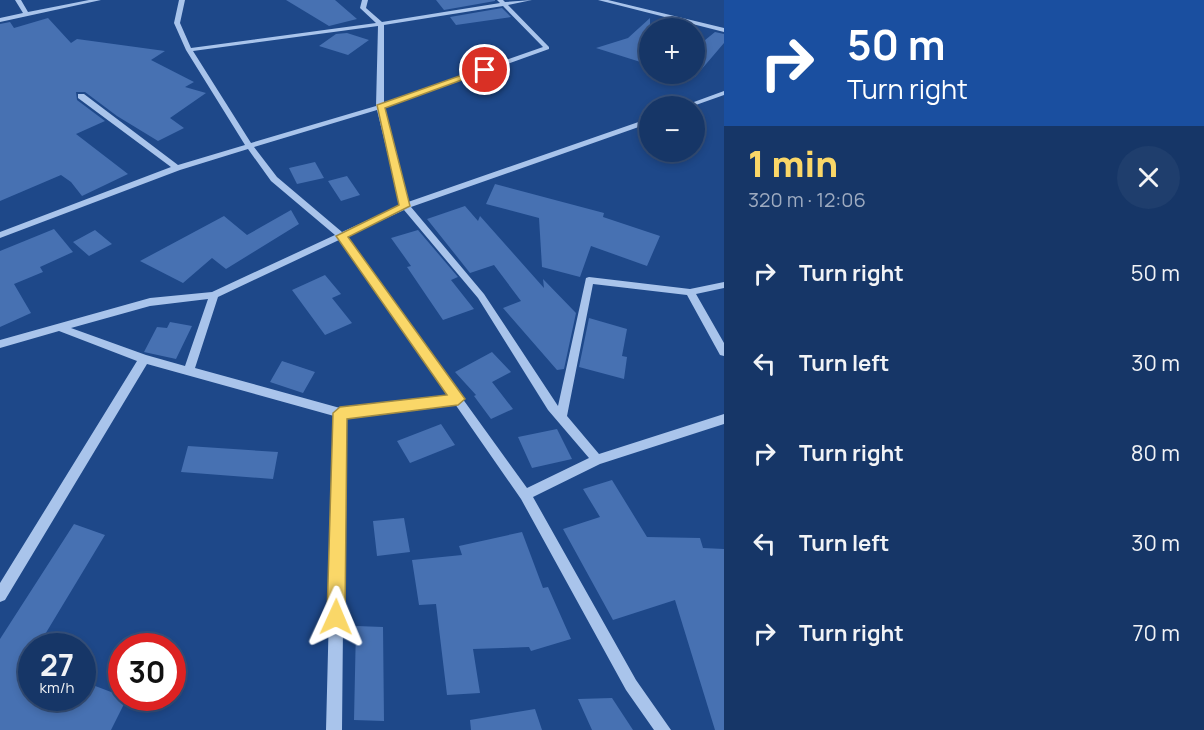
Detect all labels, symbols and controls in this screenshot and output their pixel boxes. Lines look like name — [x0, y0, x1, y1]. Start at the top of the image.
text: 50 m — [847, 15, 945, 73]
map controls — [639, 18, 705, 162]
button: + — [639, 18, 705, 84]
icon: right — [748, 24, 826, 102]
pin — [459, 44, 510, 95]
icon: arrive — [468, 53, 501, 86]
text: Turn right — [847, 70, 968, 107]
button: − — [639, 96, 705, 162]
text: 1 min — [748, 139, 838, 188]
button: close — [1117, 146, 1180, 209]
text: 320 m · 12:06 — [748, 186, 866, 213]
icon: right — [748, 257, 781, 290]
text: Turn right — [799, 258, 904, 288]
text: 50 m — [1131, 258, 1180, 288]
icon: left — [748, 347, 781, 380]
text: Turn left — [799, 348, 889, 378]
text: 30 m — [1131, 348, 1180, 378]
icon: right — [748, 437, 781, 470]
text: Turn right — [799, 438, 904, 468]
text: 80 m — [1131, 438, 1180, 468]
icon: left — [748, 527, 781, 560]
text: Turn left — [799, 528, 889, 558]
text: 30 m — [1131, 528, 1180, 558]
position arrow — [304, 585, 368, 649]
icon: right — [748, 617, 781, 650]
text: Turn right — [799, 618, 904, 648]
text: 70 m — [1132, 618, 1180, 648]
speed limit sign: 30 — [108, 633, 186, 711]
text: 27 — [40, 644, 74, 685]
text: km/h — [40, 677, 74, 698]

